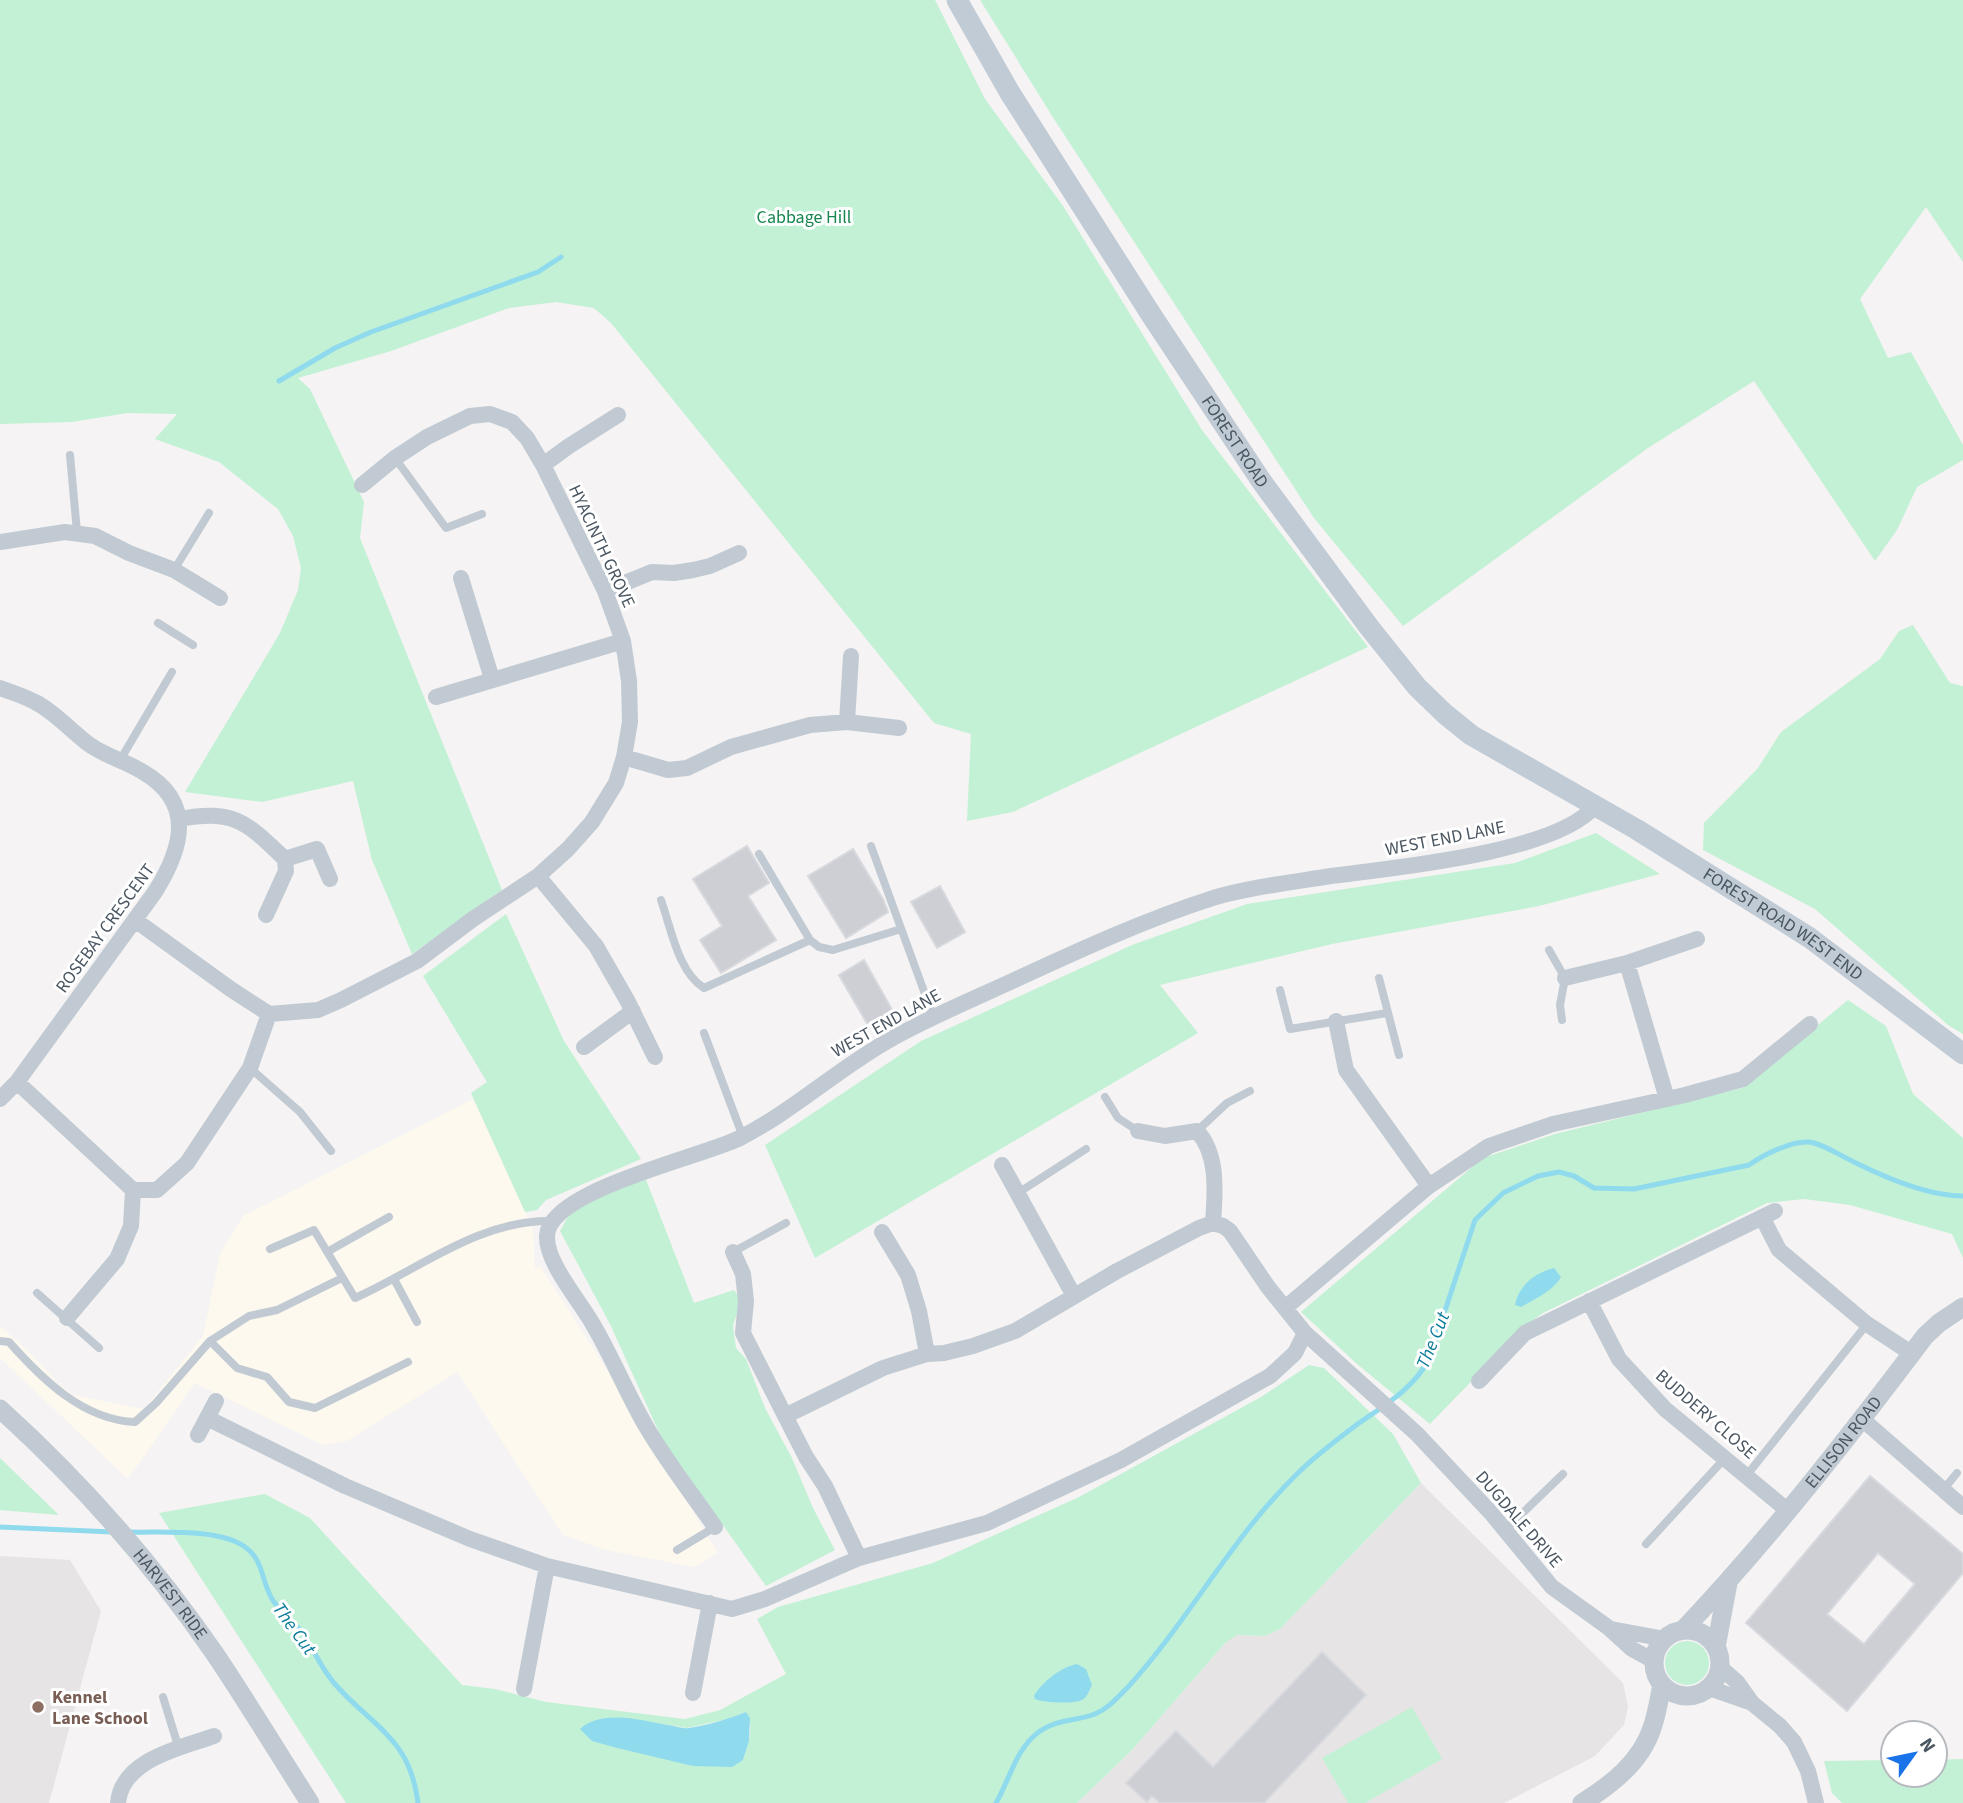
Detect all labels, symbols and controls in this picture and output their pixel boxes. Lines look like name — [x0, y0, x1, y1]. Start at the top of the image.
park label: Cabbage Hill — [757, 205, 851, 230]
street label: FOREST ROAD — [1195, 391, 1274, 493]
street label: HYACINTH GROVE — [562, 481, 641, 612]
street label: WEST END LANE — [1383, 815, 1507, 862]
street label: ROSEBAY CRESCENT — [50, 858, 161, 998]
street label: FOREST ROAD WEST END — [1698, 862, 1868, 987]
street label: WEST END LANE — [827, 983, 945, 1064]
water label: The Cut — [1410, 1307, 1457, 1373]
street label: BUDDERY CLOSE — [1650, 1364, 1761, 1465]
street label: ELLISON ROAD — [1799, 1391, 1888, 1494]
street label: DUGDALE DRIVE — [1469, 1465, 1568, 1573]
street label: HARVEST RIDE — [127, 1544, 213, 1645]
water label: The Cut — [266, 1597, 323, 1661]
place label: Kennel Lane School — [52, 1685, 148, 1731]
marker: Kennel Lane School — [30, 1699, 46, 1715]
north arrow — [1879, 1719, 1949, 1789]
text: N — [1912, 1733, 1942, 1758]

